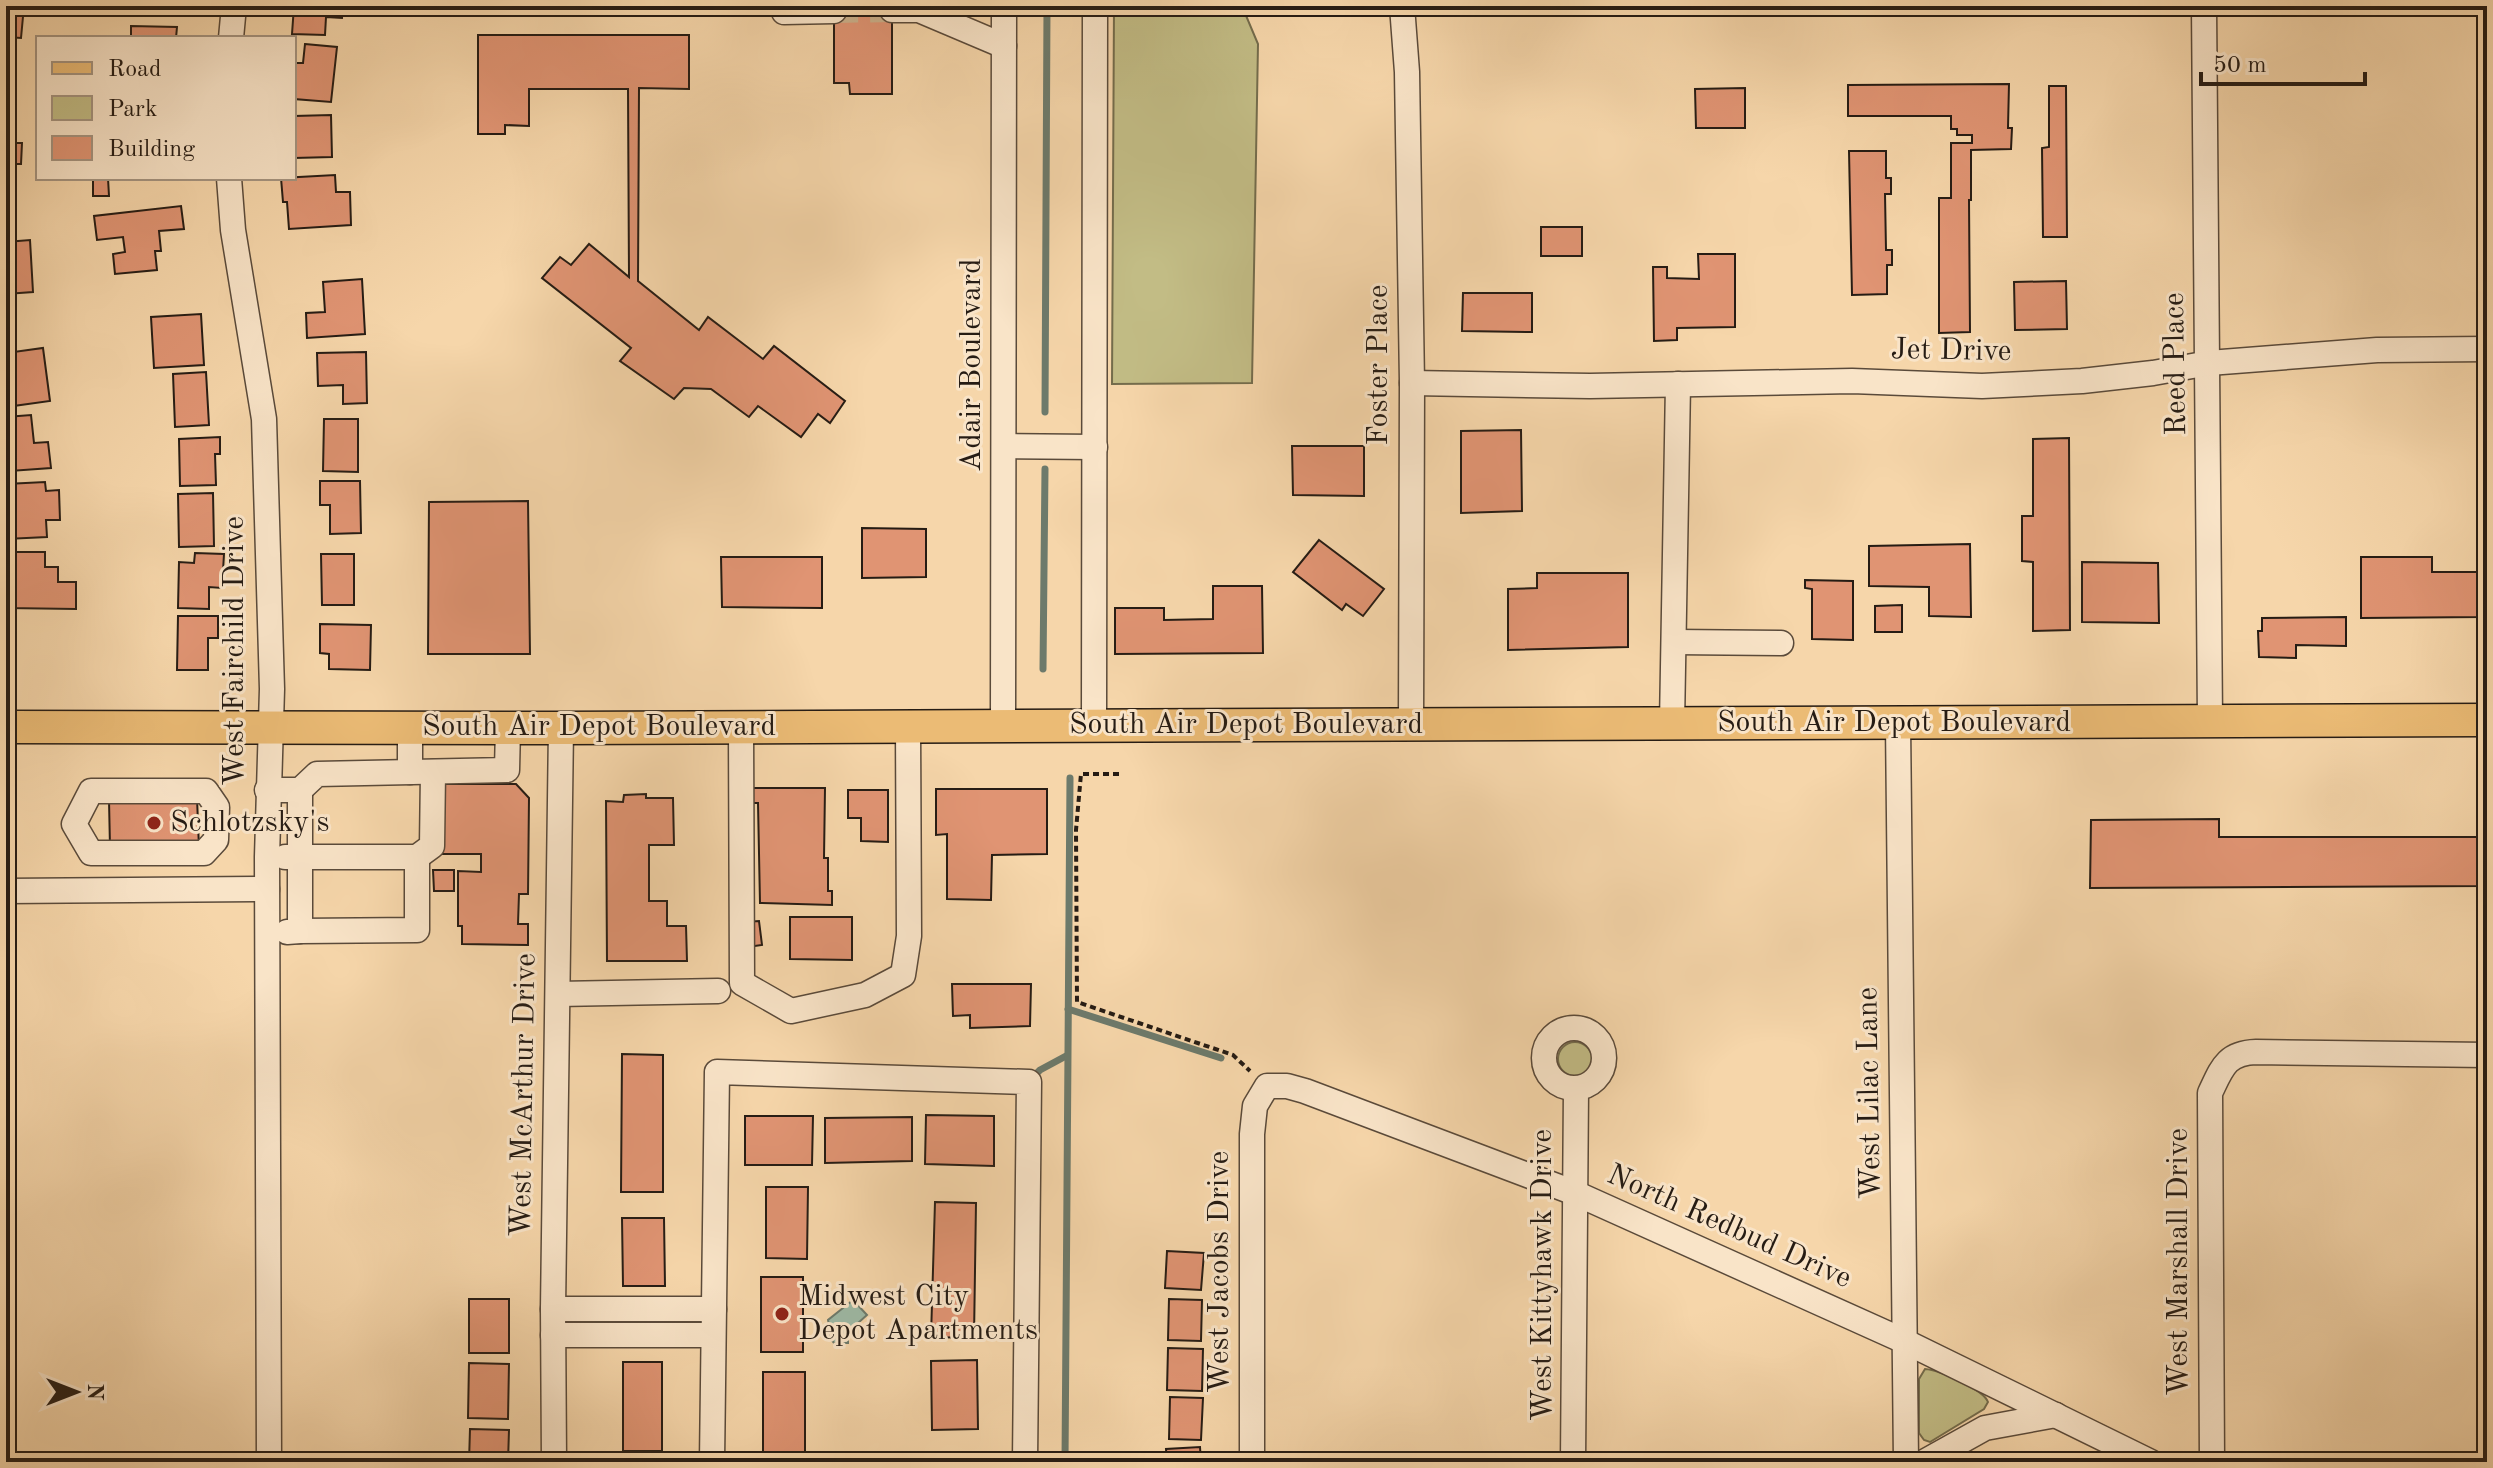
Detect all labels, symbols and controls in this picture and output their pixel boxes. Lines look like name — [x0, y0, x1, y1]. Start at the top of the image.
legend — [36, 36, 296, 180]
scale bar — [2201, 36, 2365, 86]
text: 50 m — [2213, 54, 2267, 78]
text: Road — [108, 58, 161, 82]
text: Park — [108, 98, 157, 122]
text: Building — [108, 138, 195, 162]
street label: Adair Boulevard — [957, 258, 987, 472]
street label: Foster Place — [1364, 284, 1394, 446]
street label: Reed Place — [2160, 292, 2192, 436]
street label: Jet Drive — [1890, 335, 2012, 367]
street label: West Fairchild Drive — [220, 516, 250, 786]
street label: South Air Depot Boulevard — [1717, 708, 2071, 738]
street label: South Air Depot Boulevard — [1069, 710, 1423, 740]
street label: South Air Depot Boulevard — [422, 712, 776, 742]
place label: Schlotzsky's — [170, 808, 329, 838]
marker: Schlotzsky's — [145, 814, 163, 832]
street label: West McArthur Drive — [507, 953, 541, 1237]
street label: West Lilac Lane — [1853, 987, 1887, 1199]
street label: West Marshall Drive — [2164, 1128, 2194, 1396]
street label: West Kittyhawk Drive — [1528, 1129, 1558, 1421]
street label: West Jacobs Drive — [1205, 1151, 1235, 1393]
street label: North Redbud Drive — [1602, 1160, 1856, 1294]
place label: Midwest City Depot Apartments — [798, 1282, 1038, 1346]
marker: Midwest City Depot Apartments — [773, 1305, 791, 1323]
north arrow — [36, 1352, 116, 1432]
text: N — [83, 1384, 105, 1401]

